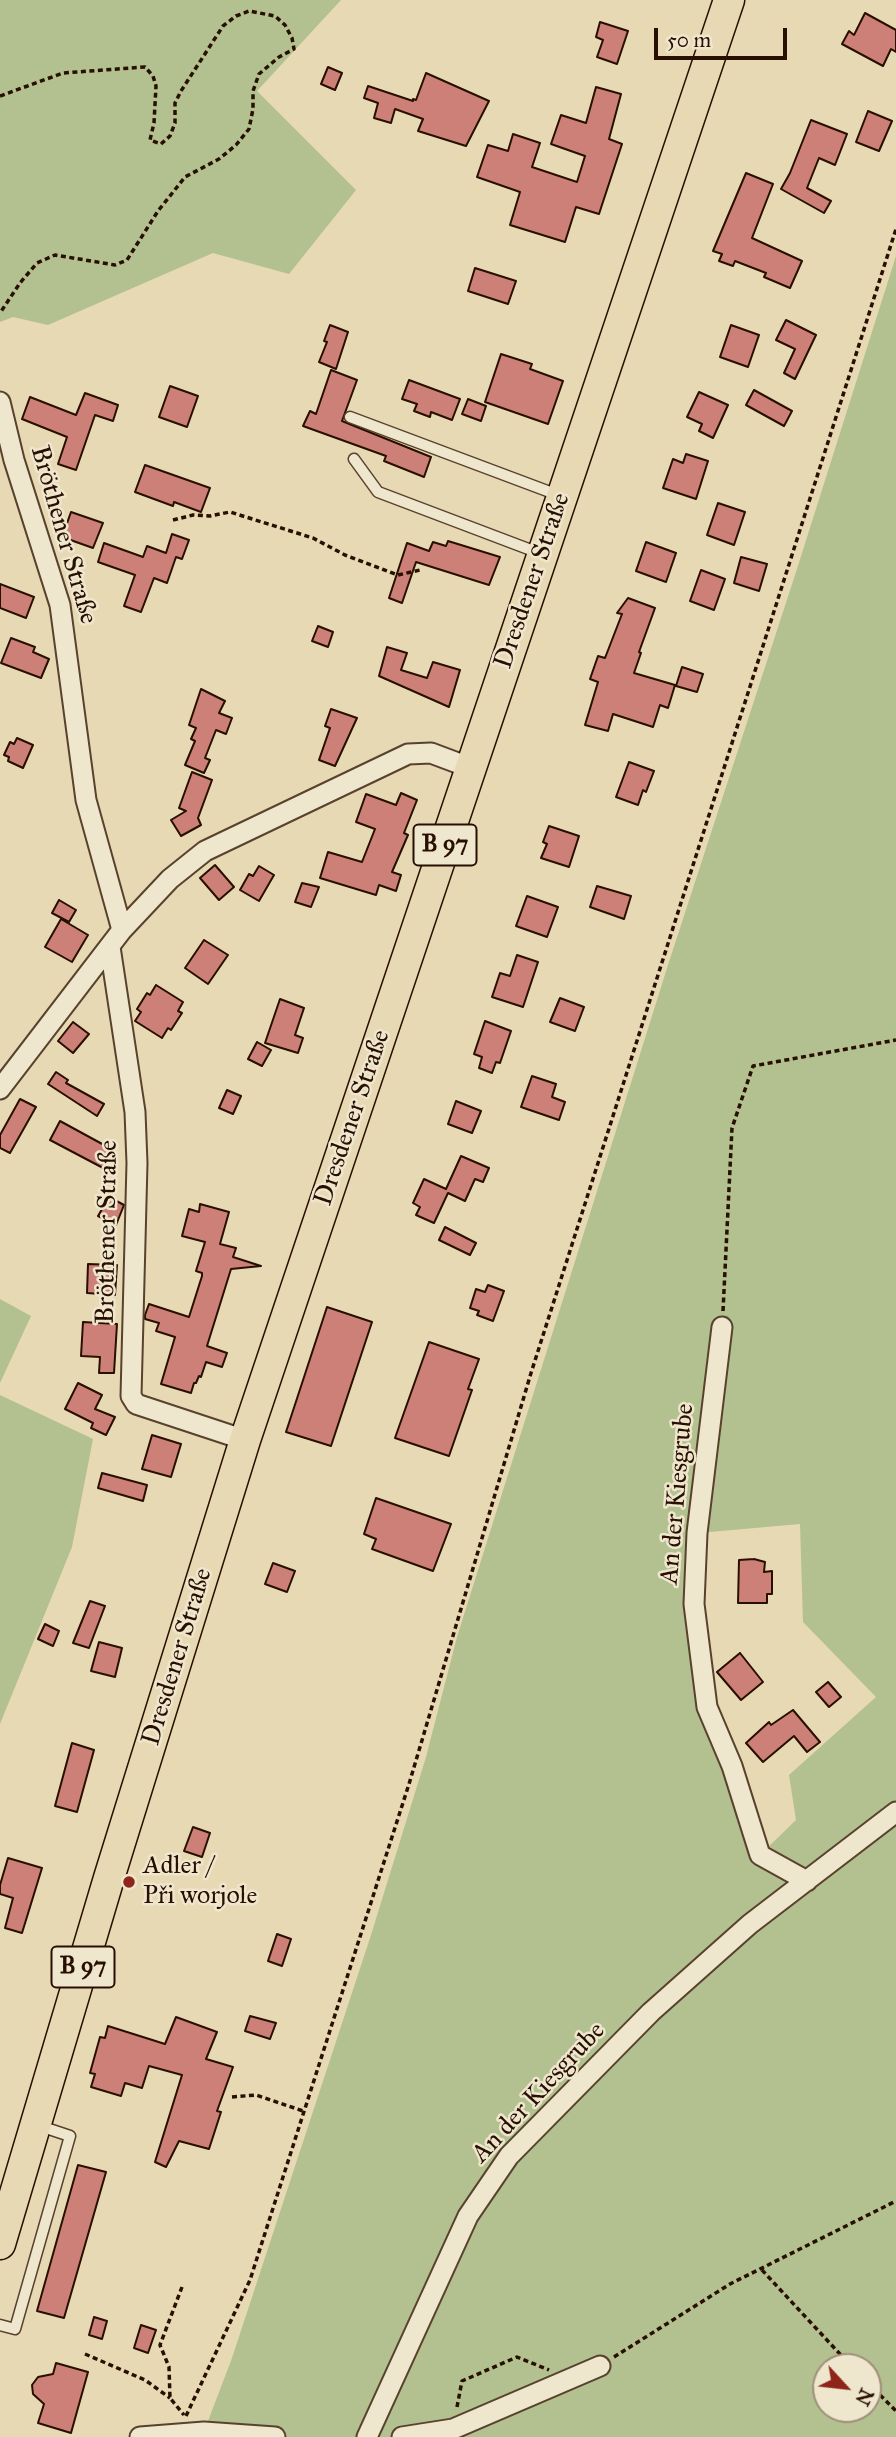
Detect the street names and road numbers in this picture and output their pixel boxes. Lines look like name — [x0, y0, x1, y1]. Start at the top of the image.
street label: Bröthener Straße — [23, 442, 103, 628]
street label: Dresdener Straße — [488, 489, 578, 673]
road number: B 97 — [414, 824, 476, 866]
street label: Dresdener Straße — [308, 1026, 398, 1210]
street label: Bröthener Straße — [91, 1140, 125, 1324]
street label: An der Kiesgrube — [655, 1402, 701, 1586]
street label: Dresdener Straße — [136, 1565, 220, 1749]
road number: B 97 — [52, 1946, 114, 1988]
street label: An der Kiesgrube — [466, 2016, 612, 2170]

